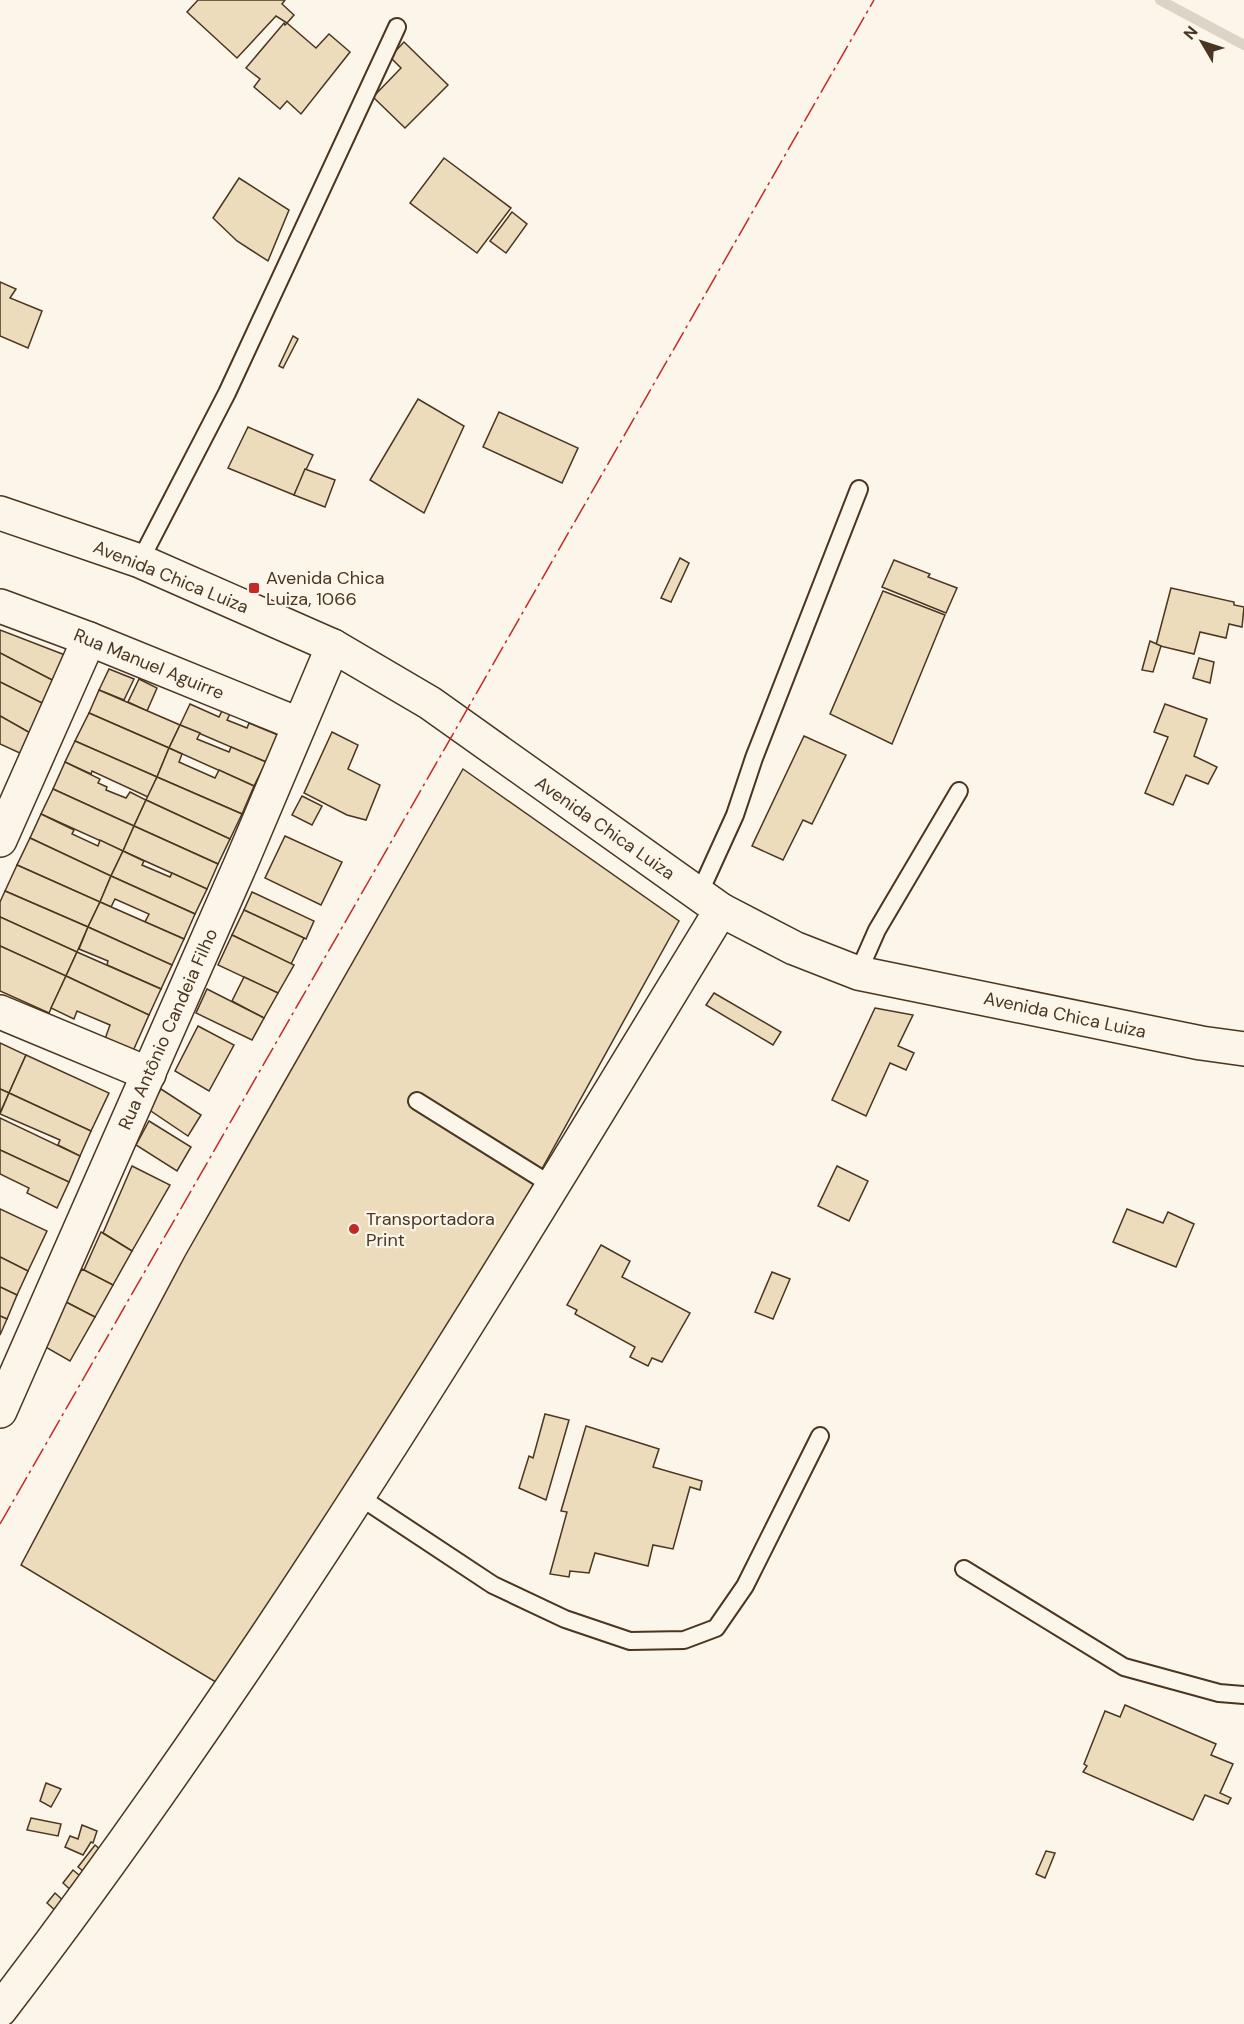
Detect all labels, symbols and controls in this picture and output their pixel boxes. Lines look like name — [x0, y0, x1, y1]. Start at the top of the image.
north arrow — [1172, 12, 1232, 72]
text: N — [1179, 22, 1203, 44]
street label: Avenida Chica Luiza — [90, 535, 252, 619]
place label: Avenida Chica Luiza, 1066 — [266, 566, 384, 611]
marker: Avenida Chica Luiza, 1066 — [247, 581, 261, 595]
street label: Rua Manuel Aguirre — [70, 623, 228, 705]
street label: Avenida Chica Luiza — [530, 771, 680, 885]
street label: Rua Antônio Candeia Filho — [113, 925, 223, 1133]
street label: Avenida Chica Luiza — [982, 986, 1148, 1044]
place label: Transportadora Print — [366, 1207, 495, 1252]
marker: Transportadora Print — [347, 1222, 361, 1236]

